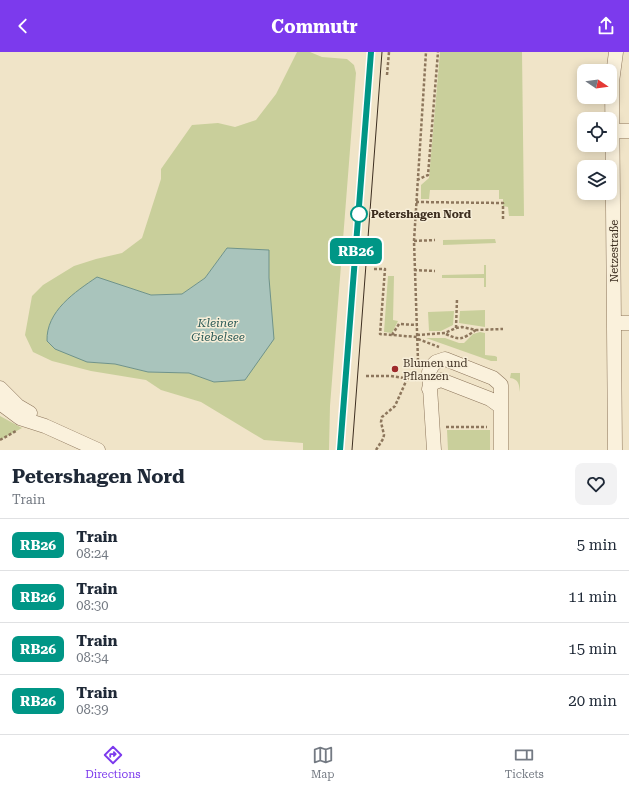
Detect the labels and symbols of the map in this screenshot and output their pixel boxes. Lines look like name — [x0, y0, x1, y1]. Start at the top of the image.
north arrow — [577, 64, 617, 104]
marker: Petershagen Nord — [350, 205, 368, 223]
place label: Petershagen Nord — [371, 208, 472, 221]
street label: Netzestraße — [608, 220, 621, 282]
line badge: RB26 — [328, 238, 384, 264]
water label: Kleiner Giebelsee — [191, 316, 245, 344]
place label: Blumen und Pflanzen — [403, 357, 468, 383]
marker: Blumen und Pflanzen — [390, 364, 400, 374]

